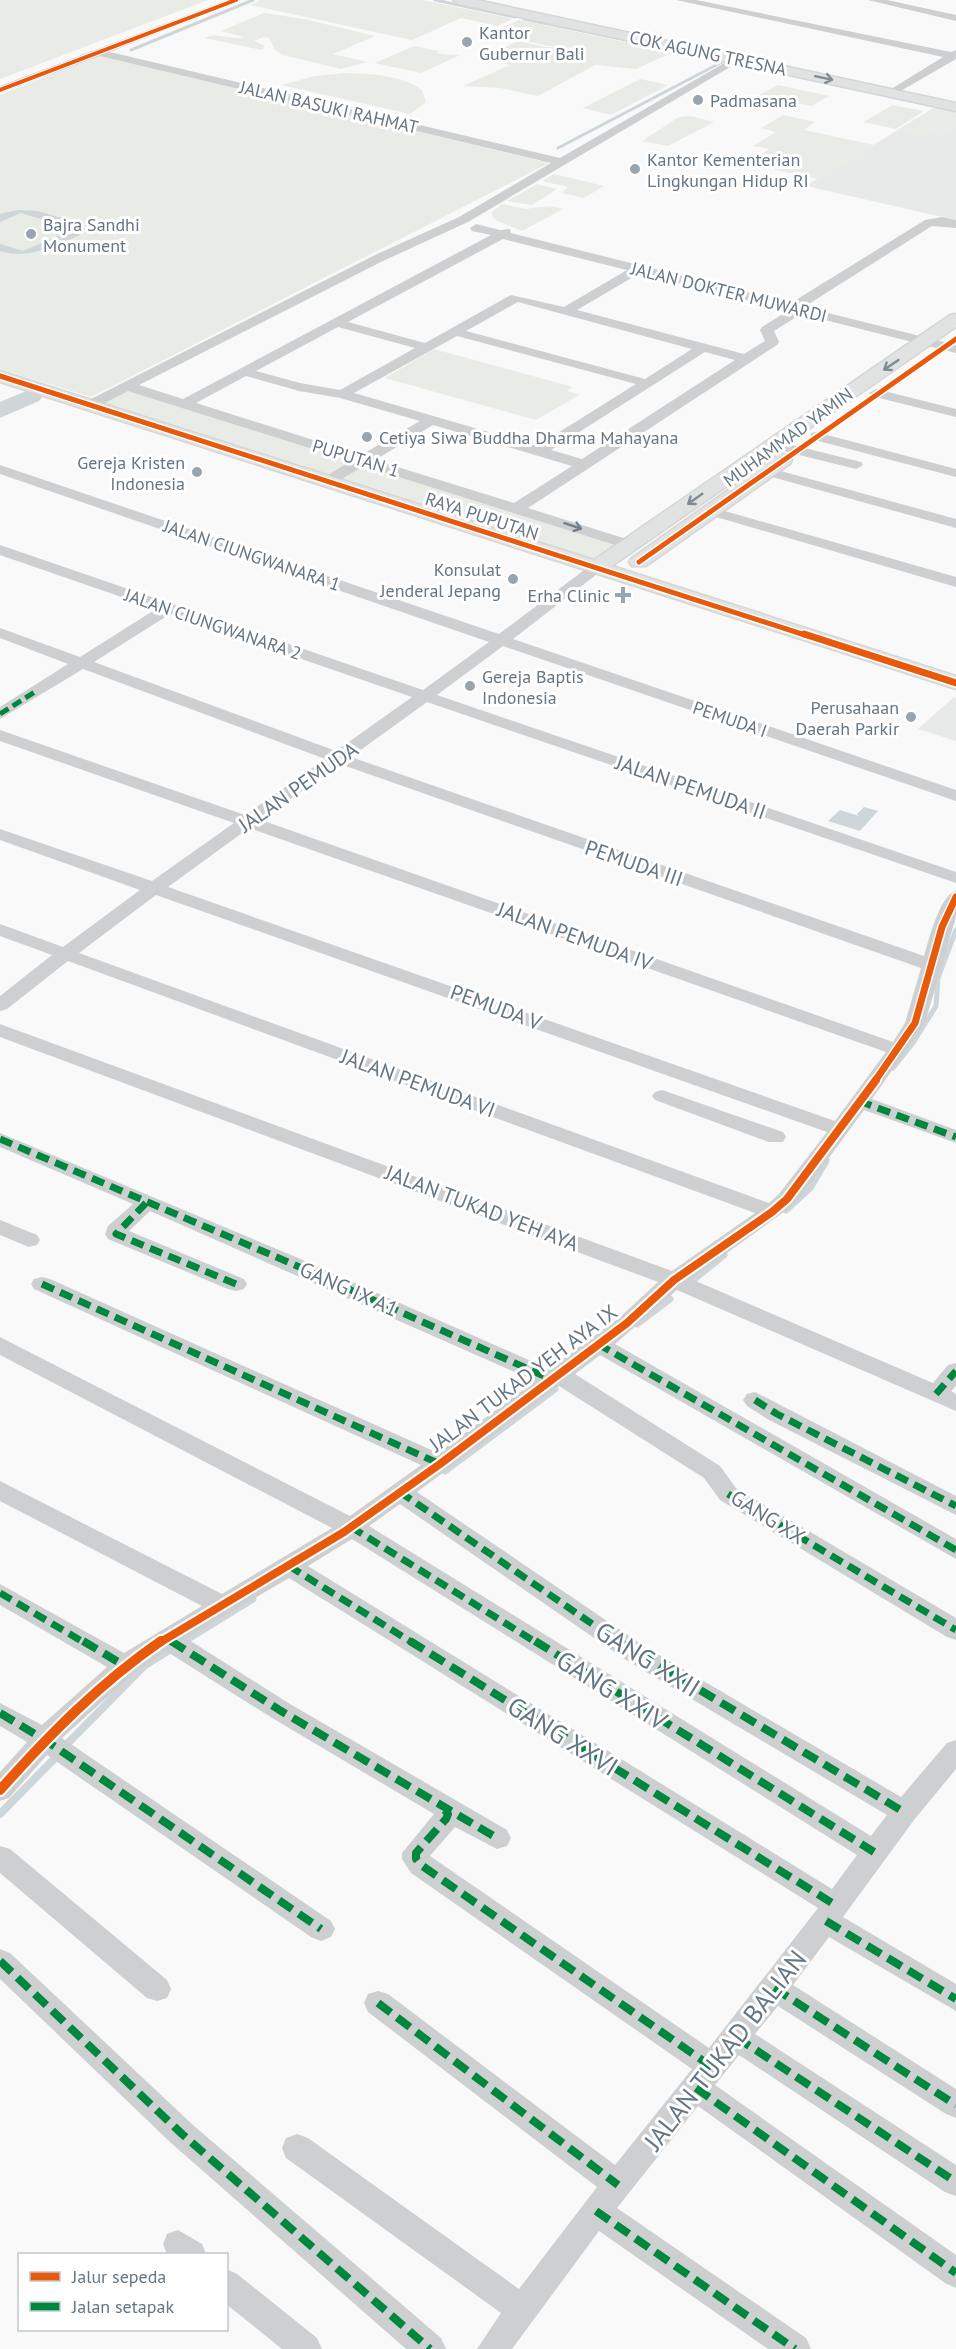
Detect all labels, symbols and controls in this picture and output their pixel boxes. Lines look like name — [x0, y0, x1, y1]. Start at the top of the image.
place label: Kantor Gubernur Bali — [479, 21, 585, 65]
street label: COK AGUNG TRESNA — [628, 25, 789, 81]
marker: Kantor Gubernur Bali — [460, 35, 474, 49]
one-way arrow — [814, 73, 833, 84]
street label: JALAN BASUKI RAHMAT — [237, 75, 420, 139]
place label: Padmasana — [710, 89, 797, 112]
marker: Padmasana — [691, 93, 705, 107]
place label: Kantor Kementerian Lingkungan Hidup RI — [647, 148, 809, 192]
marker: Kantor Kementerian Lingkungan Hidup RI — [628, 162, 642, 176]
place label: Bajra Sandhi Monument — [43, 213, 140, 257]
marker: Bajra Sandhi Monument — [24, 227, 38, 241]
street label: JALAN DOKTER MUWARDI — [628, 256, 829, 327]
one-way arrow — [883, 359, 900, 371]
street label: MUHAMMAD YAMIN — [719, 382, 857, 492]
place label: Cetiya Siwa Buddha Dharma Mahayana — [379, 426, 678, 449]
marker: Cetiya Siwa Buddha Dharma Mahayana — [360, 430, 374, 444]
street label: PUPUTAN 1 — [310, 434, 402, 482]
place label: Gereja Kristen Indonesia — [77, 451, 185, 495]
marker: Gereja Kristen Indonesia — [190, 465, 204, 479]
street label: RAYA PUPUTAN — [422, 487, 542, 545]
one-way arrow — [688, 493, 704, 505]
street label: JALAN CIUNGWANARA 1 — [160, 514, 343, 596]
one-way arrow — [563, 521, 582, 532]
place label: Konsulat Jenderal Jepang — [379, 558, 501, 602]
marker: Konsulat Jenderal Jepang — [506, 572, 520, 586]
street label: JALAN CIUNGWANARA 2 — [121, 583, 304, 665]
place label: Erha Clinic — [528, 584, 610, 607]
marker: Erha Clinic — [614, 586, 632, 604]
place label: Gereja Baptis Indonesia — [482, 665, 584, 709]
marker: Gereja Baptis Indonesia — [463, 679, 477, 693]
street label: PEMUDA I — [690, 696, 770, 742]
place label: Perusahaan Daerah Parkir — [795, 696, 899, 740]
marker: Perusahaan Daerah Parkir — [904, 710, 918, 724]
street label: JALAN PEMUDA — [232, 735, 364, 839]
street label: JALAN PEMUDA II — [611, 748, 770, 825]
street label: PEMUDA III — [581, 834, 687, 892]
street label: JALAN PEMUDA IV — [493, 895, 656, 977]
street label: PEMUDA V — [447, 978, 545, 1036]
street label: JALAN PEMUDA VI — [336, 1042, 499, 1123]
street label: JALAN TUKAD YEH AYA — [381, 1158, 583, 1258]
street label: GANG IX A1 — [296, 1255, 402, 1323]
street label: JALAN TUKAD YEH AYA IX — [423, 1298, 622, 1458]
street label: GANG XX — [726, 1484, 810, 1550]
street label: GANG XXII — [590, 1614, 706, 1704]
street label: GANG XXIV — [551, 1643, 674, 1737]
street label: GANG XXVI — [502, 1689, 624, 1783]
street label: JALAN TUKAD BALIAN — [636, 1943, 813, 2157]
legend — [18, 2253, 228, 2331]
text: Jalur sepeda — [71, 2265, 166, 2288]
text: Jalan setapak — [71, 2295, 174, 2318]

